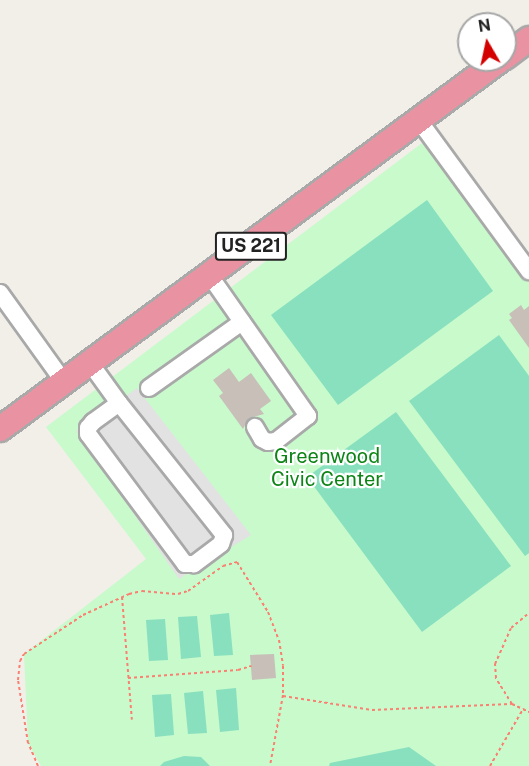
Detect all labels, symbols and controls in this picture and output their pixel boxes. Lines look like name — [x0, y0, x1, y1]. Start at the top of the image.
north arrow — [457, 12, 517, 72]
text: N — [477, 15, 492, 36]
road number: US 221 — [214, 231, 288, 261]
park label: Greenwood Civic Center — [271, 444, 383, 491]

